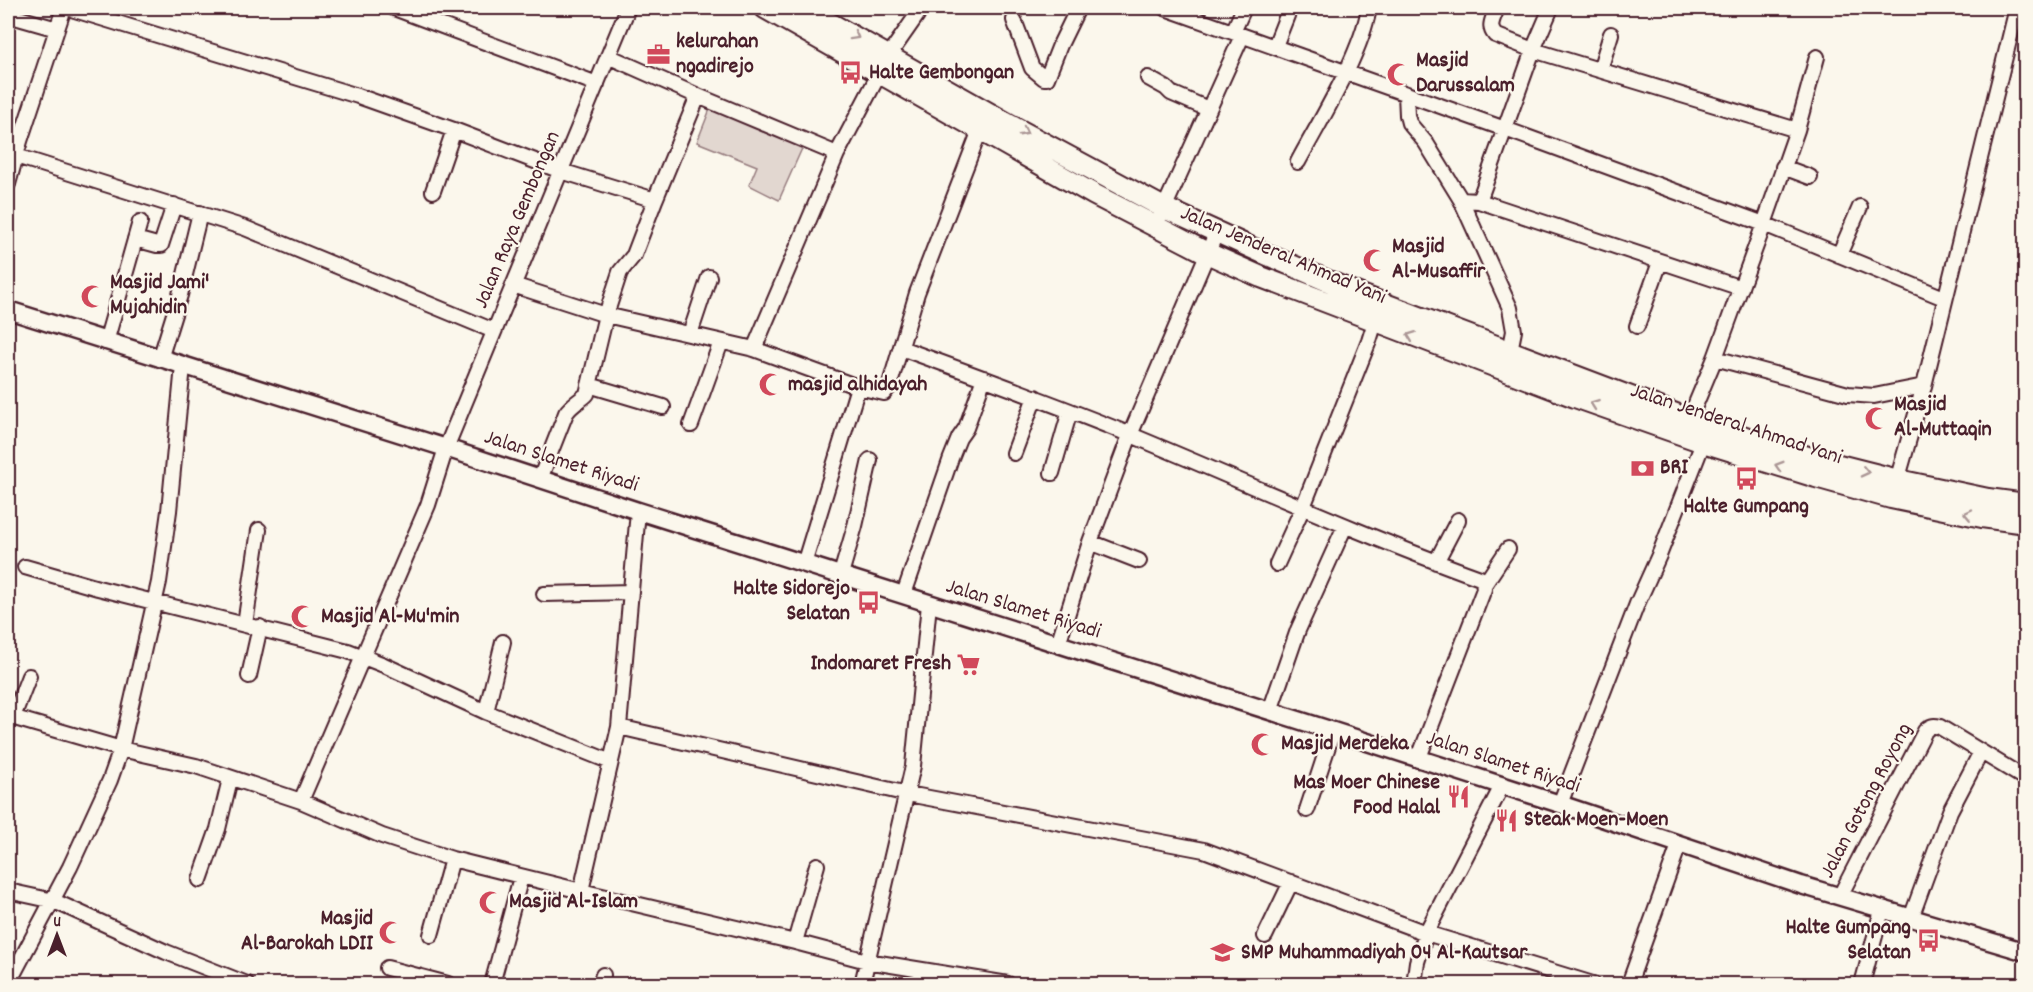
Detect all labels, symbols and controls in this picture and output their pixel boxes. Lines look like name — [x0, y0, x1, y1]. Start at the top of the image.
place label: kelurahan ngadirejo — [676, 27, 758, 83]
one-way arrow — [848, 29, 859, 40]
office icon: kelurahan ngadirejo — [645, 42, 671, 68]
place label: Masjid Darussalam — [1416, 46, 1515, 102]
place label: Halte Gembongan — [869, 58, 1014, 89]
bus stop icon: Halte Gembongan — [838, 60, 864, 86]
mosque icon: Masjid Darussalam — [1385, 61, 1411, 87]
one-way arrow — [1018, 125, 1028, 136]
street label: Jalan Raya Gembongan — [467, 127, 569, 313]
street label: Jalan Jenderal Ahmad Yani — [1175, 199, 1391, 313]
place label: Masjid Al-Musaffir — [1392, 232, 1486, 288]
mosque icon: Masjid Al-Musaffir — [1361, 247, 1387, 273]
place label: Masjid Jami' Mujahidin — [110, 268, 209, 324]
mosque icon: Masjid Jami' Mujahidin — [79, 283, 105, 309]
one-way arrow — [1407, 330, 1417, 343]
place label: masjid alhidayah — [788, 370, 927, 401]
mosque icon: masjid alhidayah — [757, 372, 783, 398]
street label: Jalan Jenderal Ahmad Yani — [1626, 376, 1846, 474]
place label: Masjid Al-Muttaqin — [1894, 390, 1992, 446]
one-way arrow — [1589, 399, 1600, 412]
mosque icon: Masjid Al-Muttaqin — [1863, 405, 1889, 431]
street label: Jalan Slamet Riyadi — [480, 422, 642, 502]
place label: BRI — [1660, 453, 1688, 484]
bank icon: BRI — [1629, 455, 1655, 481]
one-way arrow — [1774, 461, 1785, 473]
bus stop icon: Halte Gumpang — [1733, 465, 1759, 491]
one-way arrow — [1860, 465, 1870, 478]
place label: Halte Gumpang — [1683, 492, 1809, 523]
one-way arrow — [1963, 508, 1973, 521]
street label: Jalan Slamet Riyadi — [942, 572, 1104, 648]
place label: Halte Sidorejo Selatan — [733, 574, 850, 630]
bus stop icon: Halte Sidorejo Selatan — [855, 589, 881, 615]
place label: Masjid Al-Mu'min — [321, 602, 459, 633]
mosque icon: Masjid Al-Mu'min — [290, 604, 316, 630]
place label: Indomaret Fresh — [810, 649, 951, 680]
supermarket icon: Indomaret Fresh — [956, 651, 982, 677]
street label: Jalan Gotong Royong — [1813, 718, 1921, 884]
street label: Jalan Slamet Riyadi — [1422, 723, 1584, 803]
place label: Masjid Merdeka — [1281, 729, 1409, 760]
mosque icon: Masjid Merdeka — [1250, 731, 1276, 757]
place label: Mas Moer Chinese Food Halal — [1293, 768, 1441, 824]
restaurant icon: Mas Moer Chinese Food Halal — [1445, 783, 1471, 809]
place label: Steak Moen-Moen — [1524, 805, 1668, 836]
restaurant icon: Steak Moen-Moen — [1493, 807, 1519, 833]
place label: Masjid Al-Islam — [509, 887, 638, 918]
mosque icon: Masjid Al-Islam — [478, 889, 504, 915]
place label: Masjid Al-Barokah LDII — [241, 904, 373, 960]
north arrow — [27, 905, 87, 965]
text: U — [53, 911, 61, 934]
place label: Halte Gumpang Selatan — [1785, 913, 1911, 969]
mosque icon: Masjid Al-Barokah LDII — [378, 919, 404, 945]
bus stop icon: Halte Gumpang Selatan — [1916, 928, 1942, 954]
place label: SMP Muhammadiyah 04 Al-Kautsar — [1241, 938, 1528, 969]
school or university icon: SMP Muhammadiyah 04 Al-Kautsar — [1210, 940, 1236, 966]

